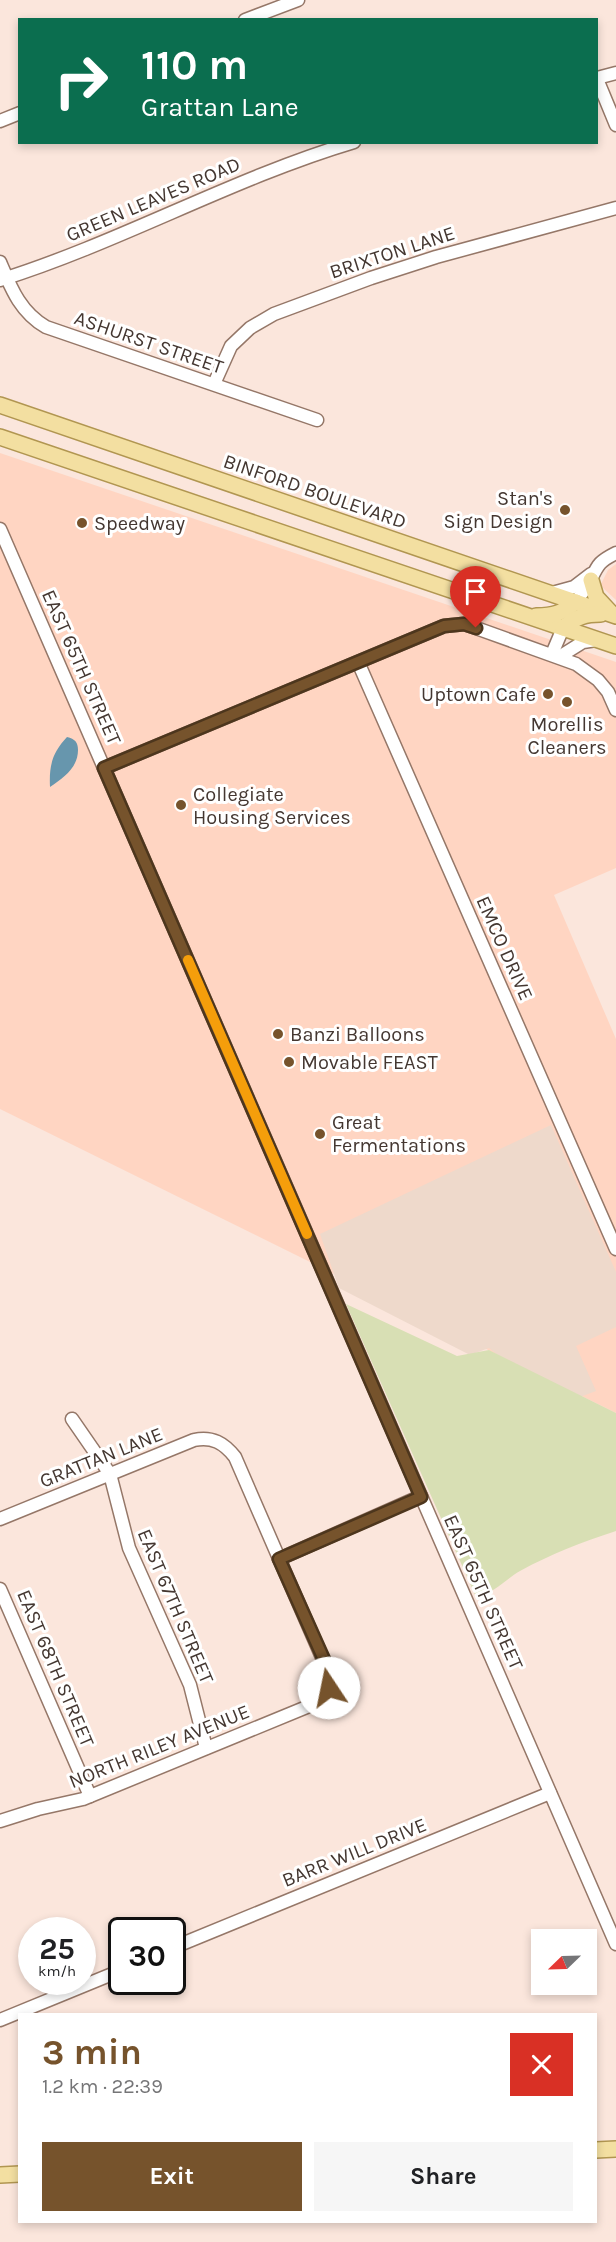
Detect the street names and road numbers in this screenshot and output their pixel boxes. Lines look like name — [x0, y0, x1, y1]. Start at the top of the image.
street label: GREEN LEAVES ROAD — [63, 152, 244, 247]
street label: BRIXTON LANE — [327, 221, 458, 284]
street label: ASHURST STREET — [71, 306, 226, 379]
street label: BINFORD BOULEVARD — [220, 449, 409, 534]
street label: EAST 65TH STREET — [37, 586, 126, 748]
street label: EMCO DRIVE — [471, 893, 538, 1004]
street label: GRATTAN LANE — [36, 1422, 166, 1493]
street label: EAST 65TH STREET — [439, 1511, 528, 1673]
street label: EAST 67TH STREET — [133, 1526, 218, 1687]
street label: EAST 68TH STREET — [12, 1586, 99, 1750]
street label: NORTH RILEY AVENUE — [66, 1700, 253, 1793]
street label: BARR WILL DRIVE — [279, 1813, 430, 1892]

